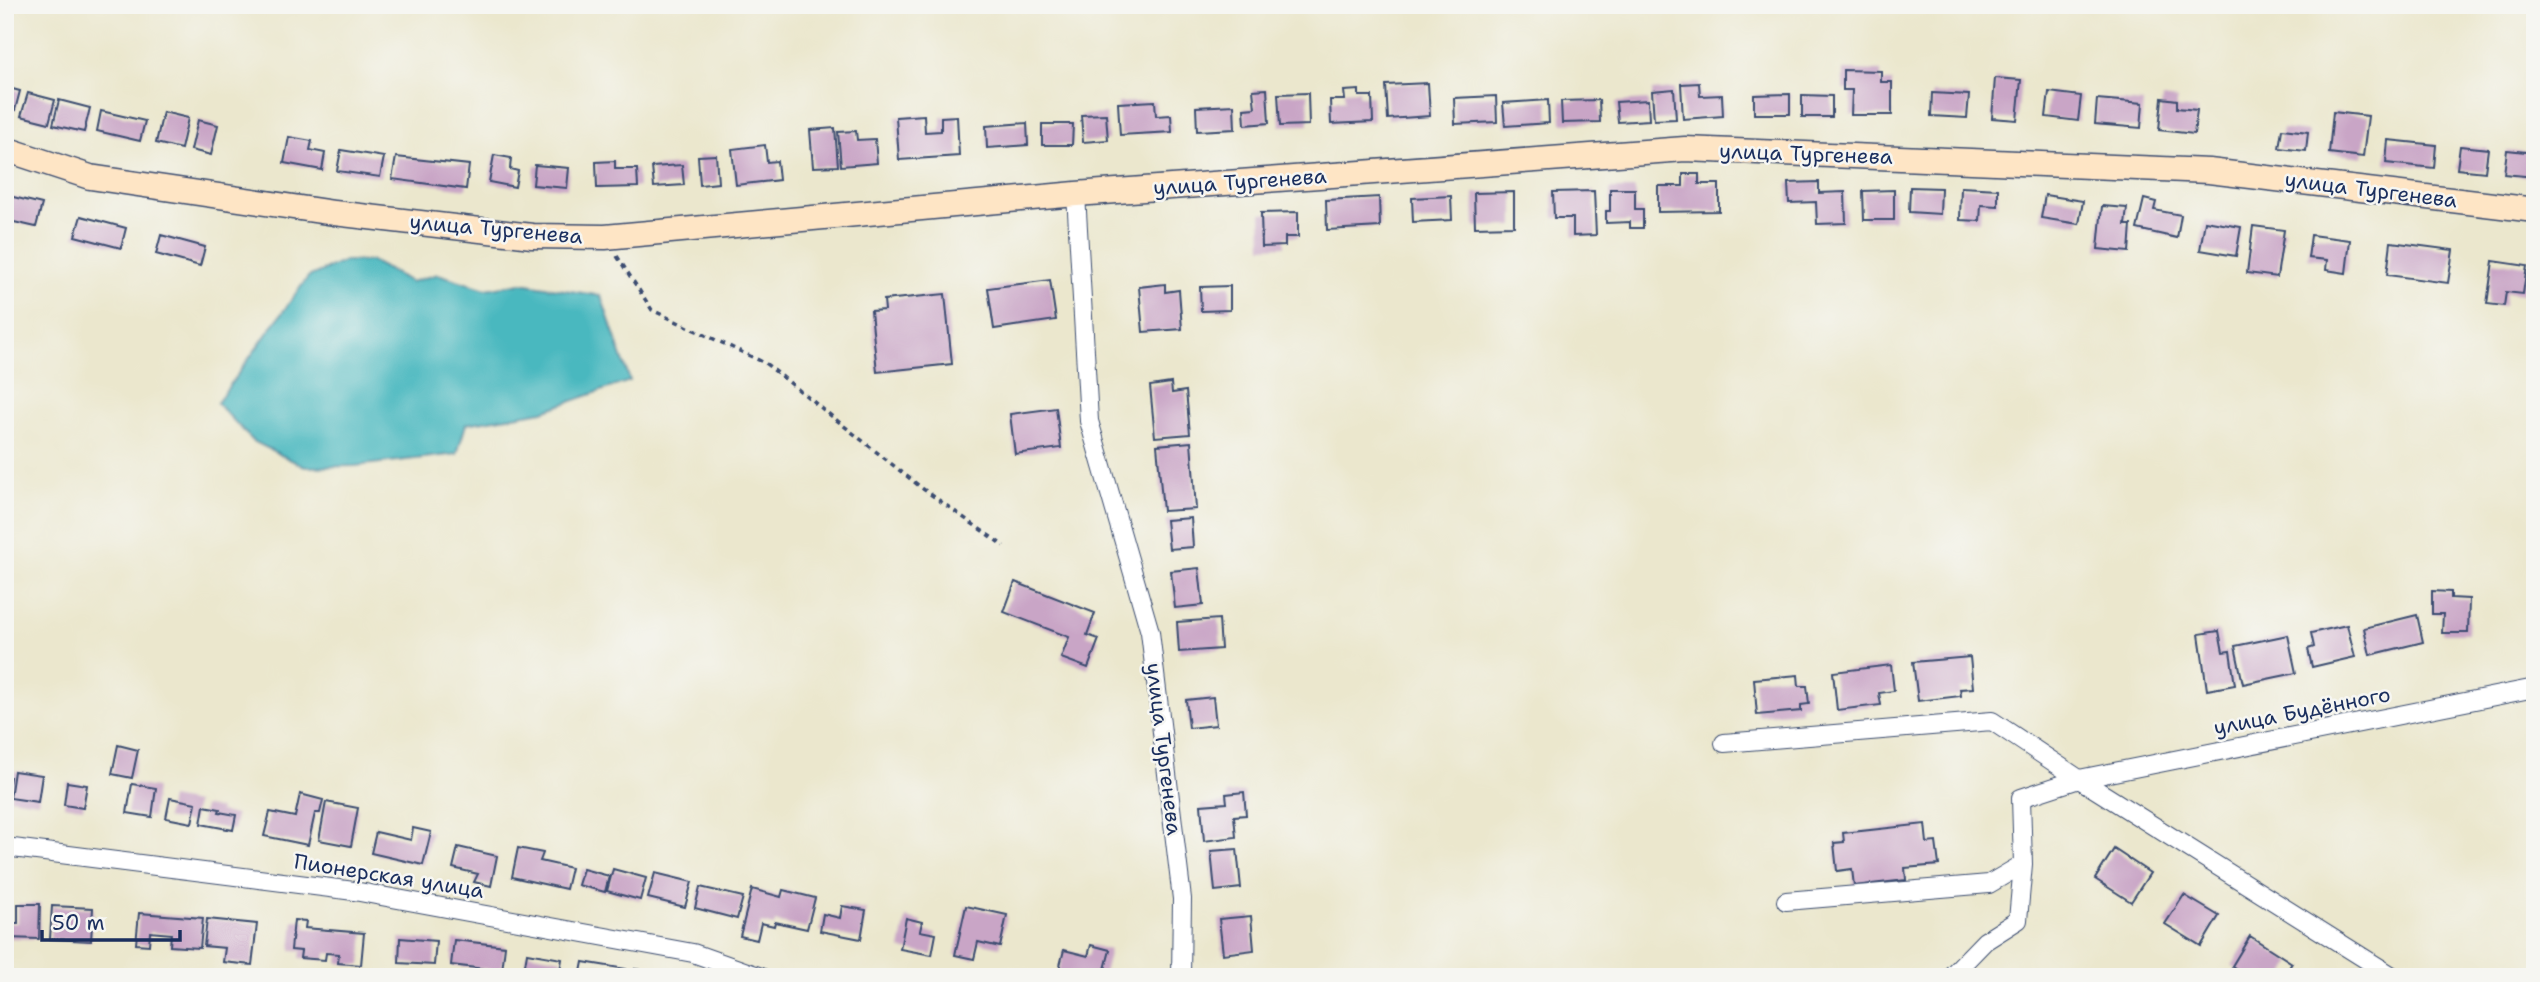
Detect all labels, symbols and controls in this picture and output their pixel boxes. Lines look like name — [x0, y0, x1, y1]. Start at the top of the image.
street label: улица Тургенева — [1719, 137, 1893, 171]
street label: улица Тургенева — [1152, 162, 1328, 202]
street label: улица Тургенева — [2283, 166, 2459, 214]
street label: улица Тургенева — [408, 207, 584, 251]
street label: улица Тургенева — [1140, 661, 1188, 837]
street label: улица Будённого — [2211, 680, 2393, 742]
street label: Пионерская улица — [292, 847, 486, 905]
scale bar — [42, 898, 180, 942]
text: 50 m — [52, 909, 105, 937]

